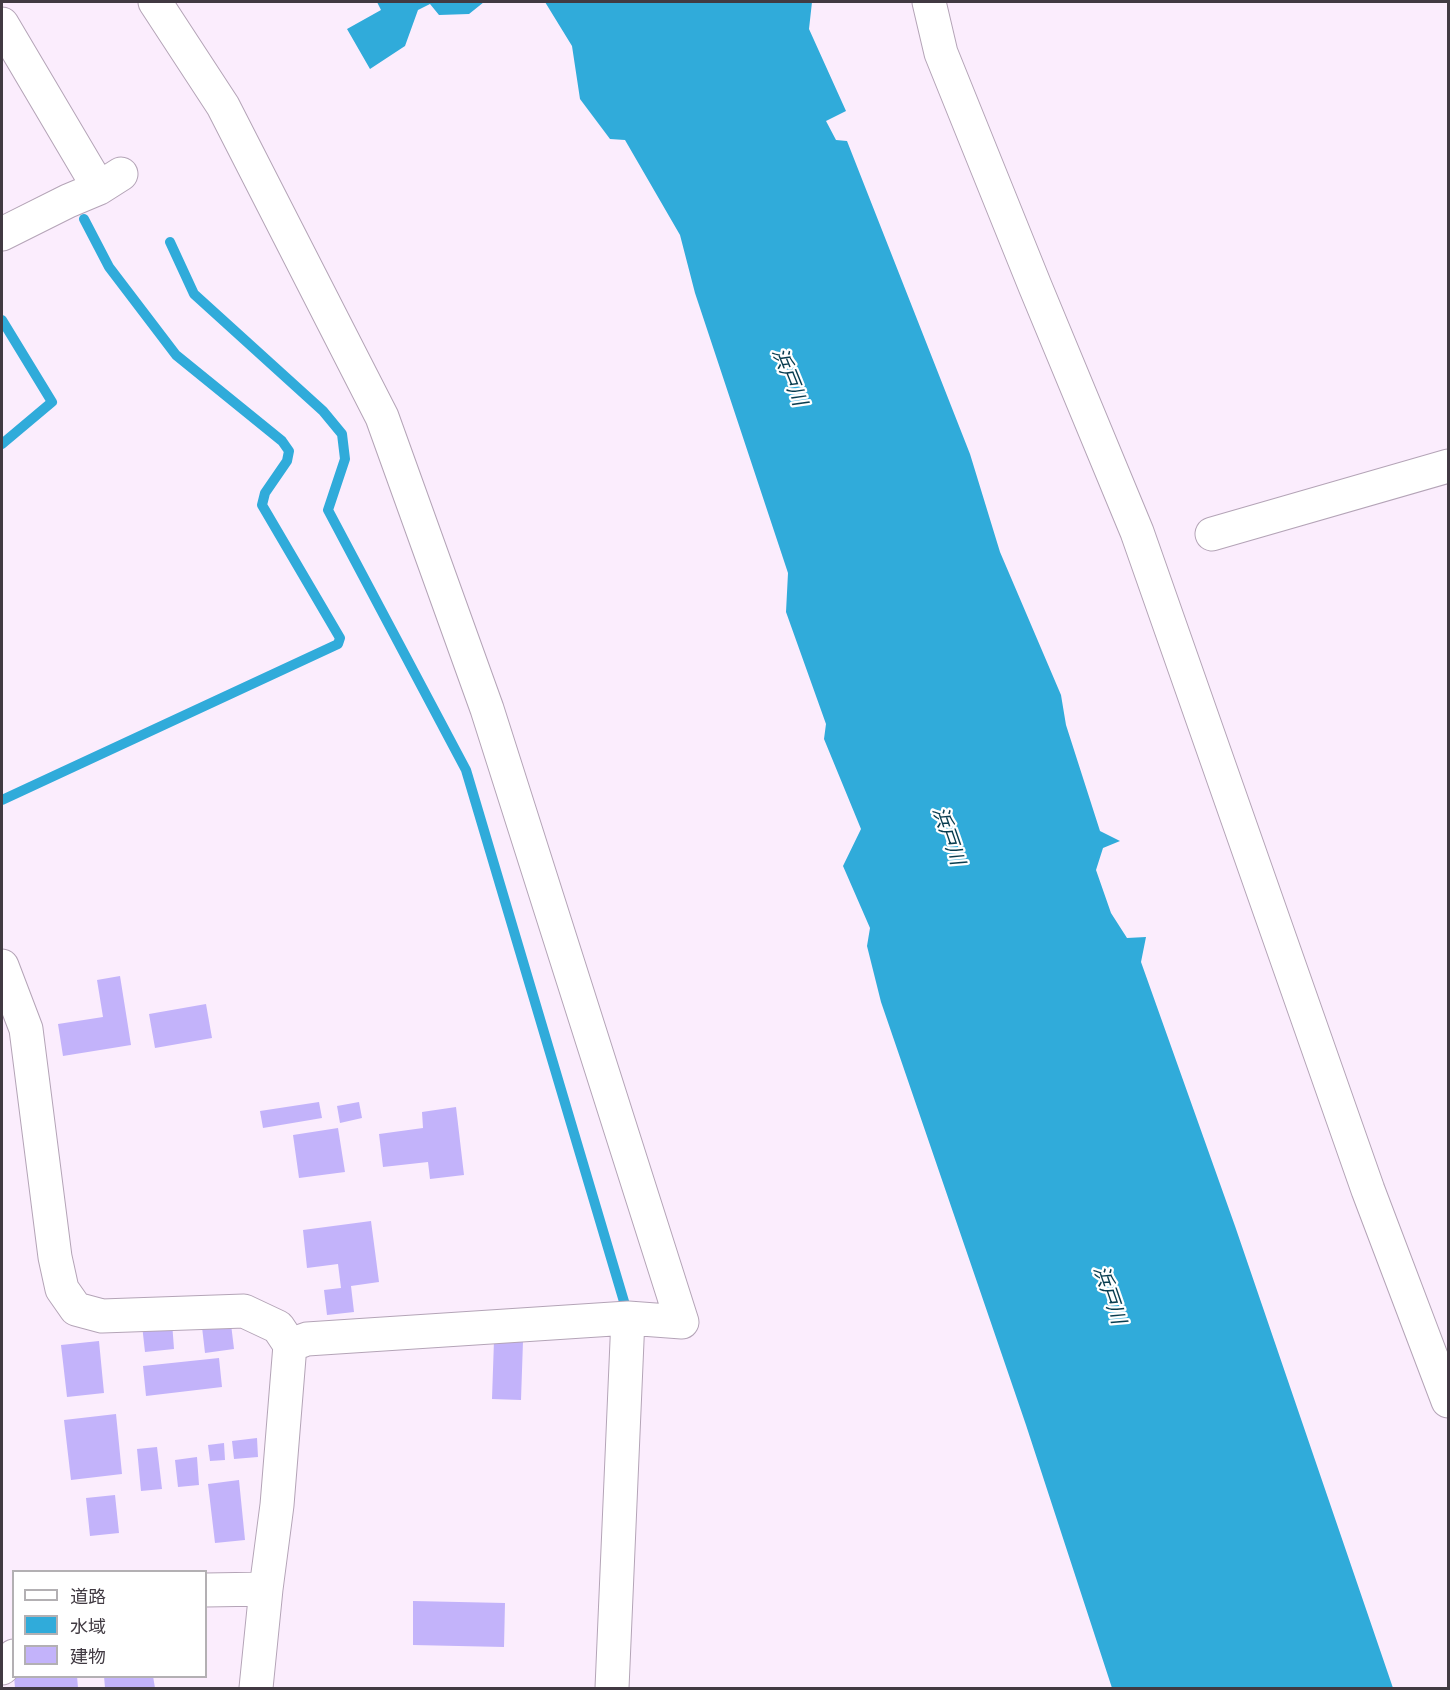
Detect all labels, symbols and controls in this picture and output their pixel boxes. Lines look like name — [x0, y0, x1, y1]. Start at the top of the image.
water label: 浜戸川 — [767, 345, 811, 409]
water label: 浜戸川 — [927, 804, 969, 868]
water label: 浜戸川 — [1088, 1263, 1130, 1327]
legend — [12, 1570, 207, 1678]
text: 道路 — [70, 1586, 106, 1608]
text: 水域 — [70, 1616, 106, 1638]
text: 建物 — [70, 1646, 106, 1668]

